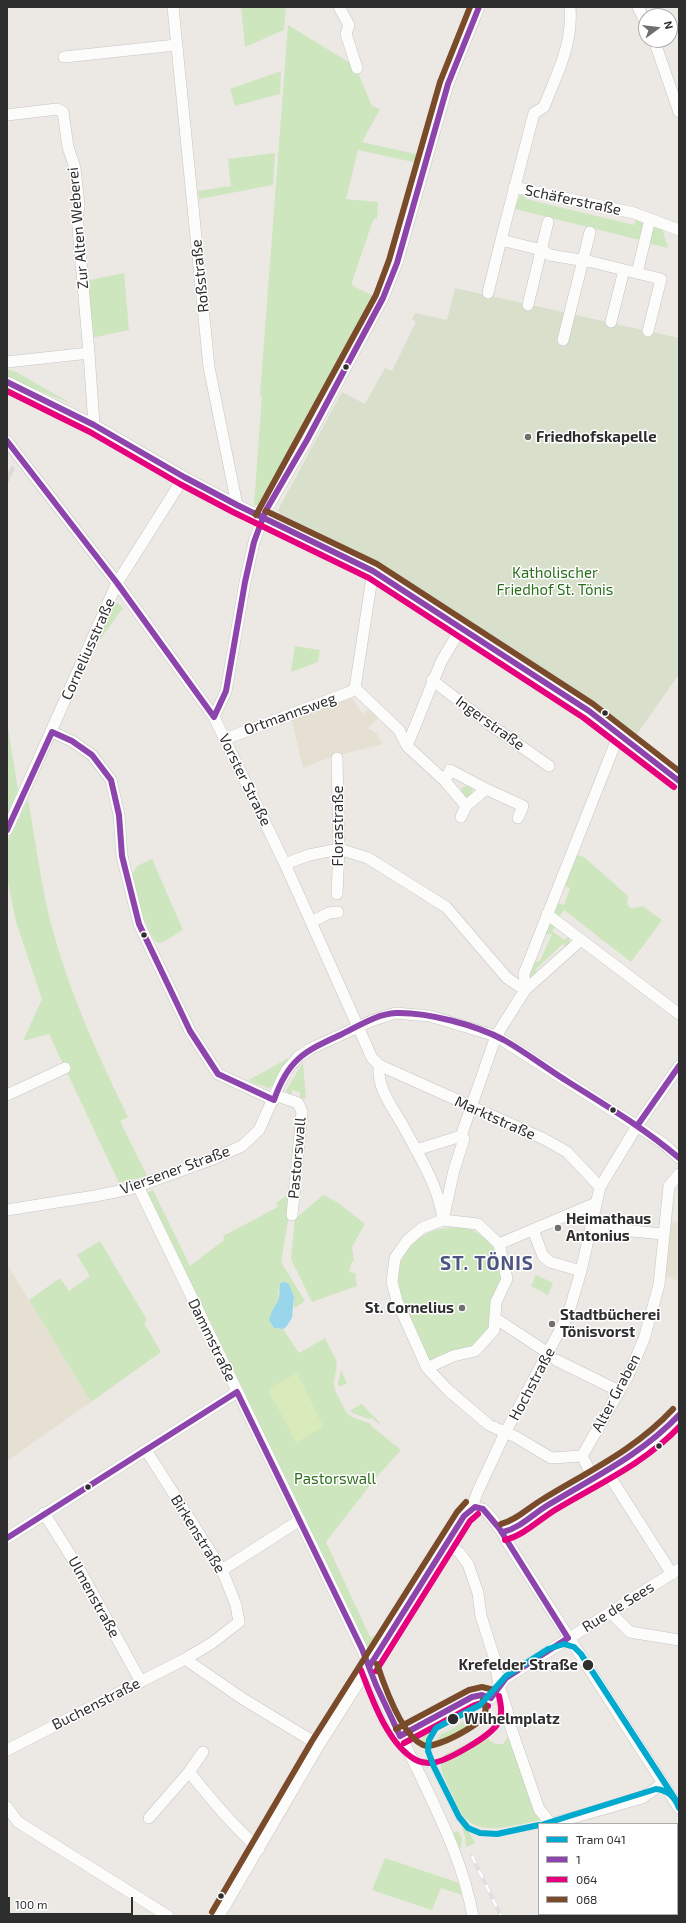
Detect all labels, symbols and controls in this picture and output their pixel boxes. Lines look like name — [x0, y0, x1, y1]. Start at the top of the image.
north arrow — [638, 8, 678, 48]
text: N — [662, 19, 676, 31]
street label: Zur Alten Weberei — [64, 166, 92, 290]
street label: Schäferstraße — [523, 181, 623, 219]
street label: Roßstraße — [187, 238, 213, 314]
unlabelled marker — [341, 362, 351, 372]
place label: Friedhofskapelle — [536, 428, 657, 446]
marker: Friedhofskapelle — [523, 432, 533, 442]
park label: Katholischer Friedhof St. Tönis — [497, 564, 613, 599]
street label: Corneliusstraße — [57, 595, 119, 703]
street label: Ortmannsweg — [241, 689, 339, 739]
street label: Ingerstraße — [452, 692, 528, 754]
unlabelled marker — [600, 708, 610, 718]
street label: Vorster Straße — [215, 731, 275, 829]
street label: Florastraße — [329, 785, 347, 867]
unlabelled marker — [139, 930, 149, 940]
street label: Marktstraße — [452, 1092, 538, 1144]
unlabelled marker — [608, 1105, 618, 1115]
street label: Pastorswall — [284, 1116, 310, 1200]
street label: Viersener Straße — [118, 1142, 232, 1198]
place label: Heimathaus Antonius — [566, 1210, 651, 1245]
marker: Heimathaus Antonius — [553, 1223, 563, 1233]
district label: ST. TÖNIS — [440, 1253, 534, 1275]
street label: Dammstraße — [184, 1296, 240, 1384]
place label: St. Cornelius — [365, 1299, 454, 1317]
marker: St. Cornelius — [457, 1303, 467, 1313]
place label: Stadtbücherei Tönisvorst — [560, 1306, 660, 1341]
marker: Stadtbücherei Tönisvorst — [547, 1319, 557, 1329]
street label: Hochstraße — [505, 1344, 559, 1424]
street label: Alter Graben — [588, 1351, 644, 1435]
unlabelled marker — [654, 1441, 664, 1451]
park label: Pastorswall — [294, 1470, 376, 1488]
unlabelled marker — [83, 1482, 93, 1492]
street label: Birkenstraße — [167, 1492, 229, 1576]
street label: Ulmenstraße — [64, 1553, 124, 1641]
street label: Rue de Sees — [579, 1578, 657, 1636]
place label: Krefelder Straße — [458, 1656, 578, 1674]
marker: Krefelder Straße — [581, 1658, 595, 1672]
street label: Buchenstraße — [49, 1674, 143, 1734]
place label: Wilhelmplatz — [464, 1710, 560, 1728]
marker: Wilhelmplatz — [446, 1712, 460, 1726]
legend — [538, 1823, 678, 1915]
text: Tram 041 — [576, 1832, 626, 1846]
text: 1 — [576, 1852, 581, 1866]
text: 064 — [576, 1872, 597, 1886]
scale bar — [10, 1889, 135, 1915]
unlabelled marker — [216, 1891, 226, 1901]
text: 068 — [576, 1892, 597, 1906]
text: 100 m — [15, 1897, 47, 1911]

